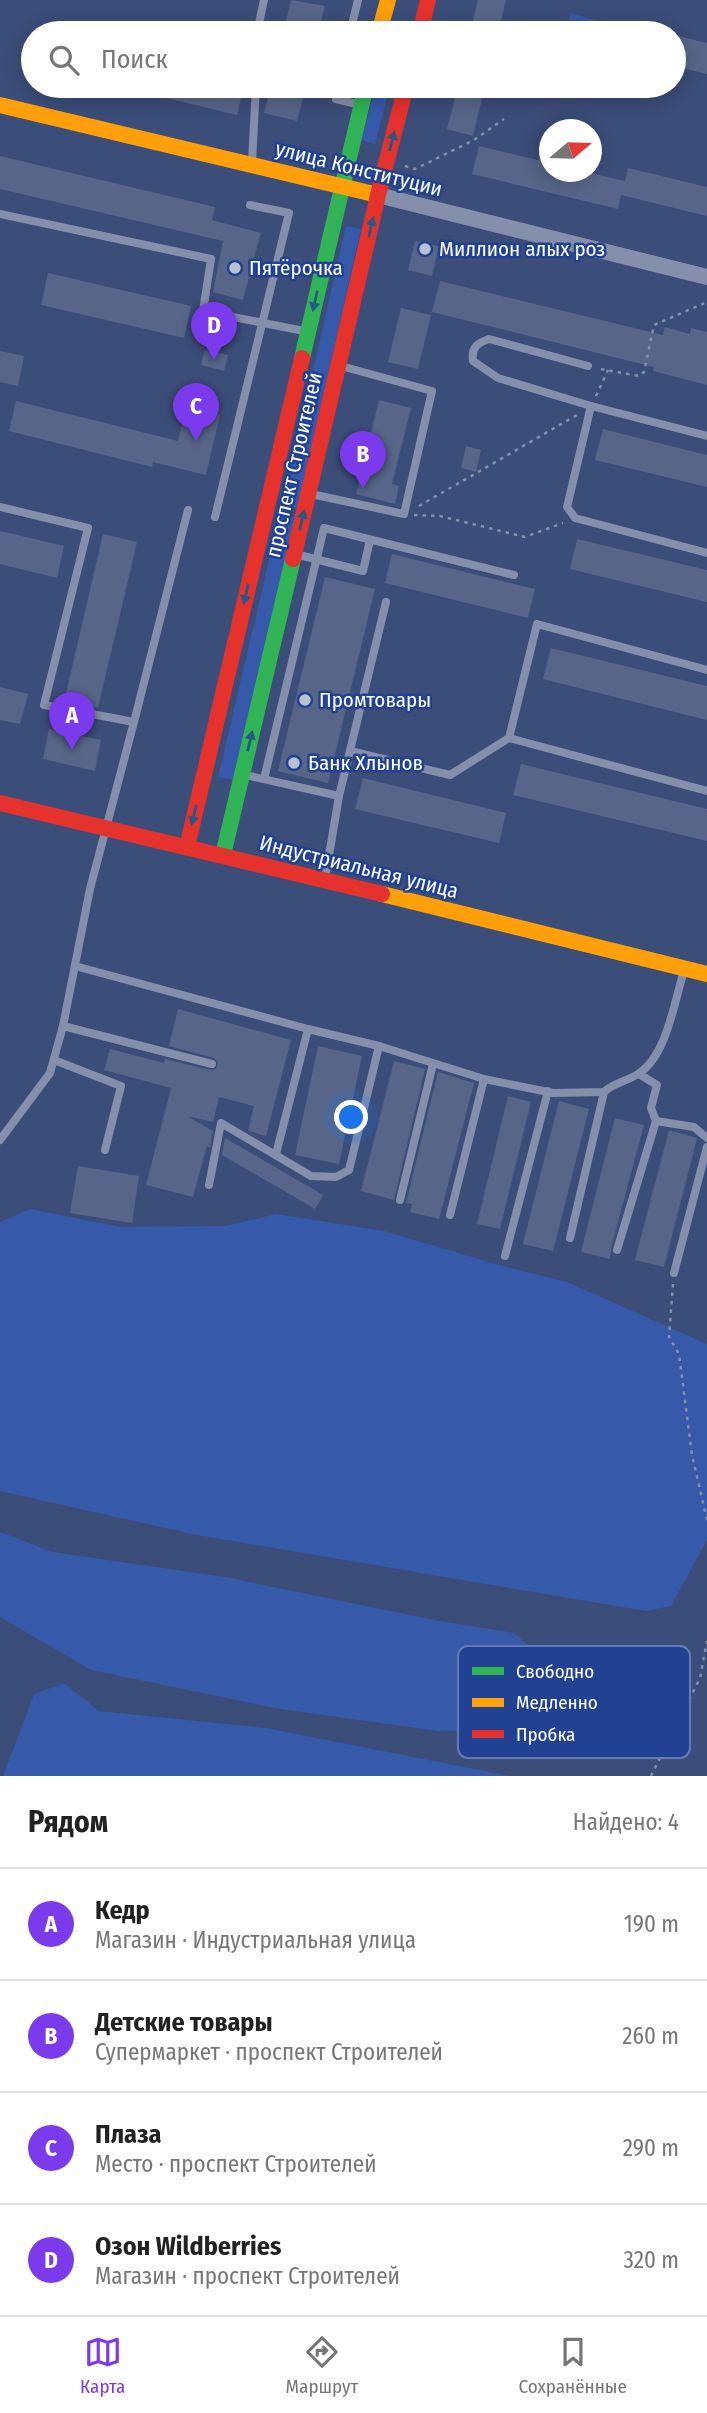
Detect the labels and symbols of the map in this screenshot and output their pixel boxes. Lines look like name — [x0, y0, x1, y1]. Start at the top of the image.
north arrow — [539, 119, 602, 182]
one-way arrow — [387, 129, 398, 151]
street label: улица Конституции — [273, 136, 445, 202]
one-way arrow — [366, 215, 377, 237]
place label: Миллион алых роз — [439, 236, 605, 262]
marker: Миллион алых роз — [417, 241, 433, 257]
place label: Пятёрочка — [249, 255, 343, 281]
marker: Пятёрочка — [227, 260, 243, 276]
one-way arrow — [309, 290, 320, 312]
pin: D — [191, 302, 237, 360]
street label: проспект Строителей — [260, 370, 328, 560]
pin: C — [173, 383, 219, 441]
pin: B — [340, 431, 386, 489]
one-way arrow — [297, 509, 308, 531]
one-way arrow — [240, 583, 251, 605]
place label: Промтовары — [319, 687, 431, 713]
pin: A — [49, 692, 95, 750]
marker: Промтовары — [297, 692, 313, 708]
one-way arrow — [245, 730, 256, 752]
place label: Банк Хлынов — [308, 750, 423, 776]
marker: Банк Хлынов — [286, 755, 302, 771]
one-way arrow — [188, 804, 199, 826]
street label: Индустриальная улица — [257, 830, 461, 904]
your location — [334, 1100, 368, 1134]
legend — [458, 1646, 690, 1758]
text: Свободно — [516, 1660, 594, 1683]
text: Медленно — [516, 1691, 598, 1714]
text: Пробка — [516, 1723, 575, 1746]

